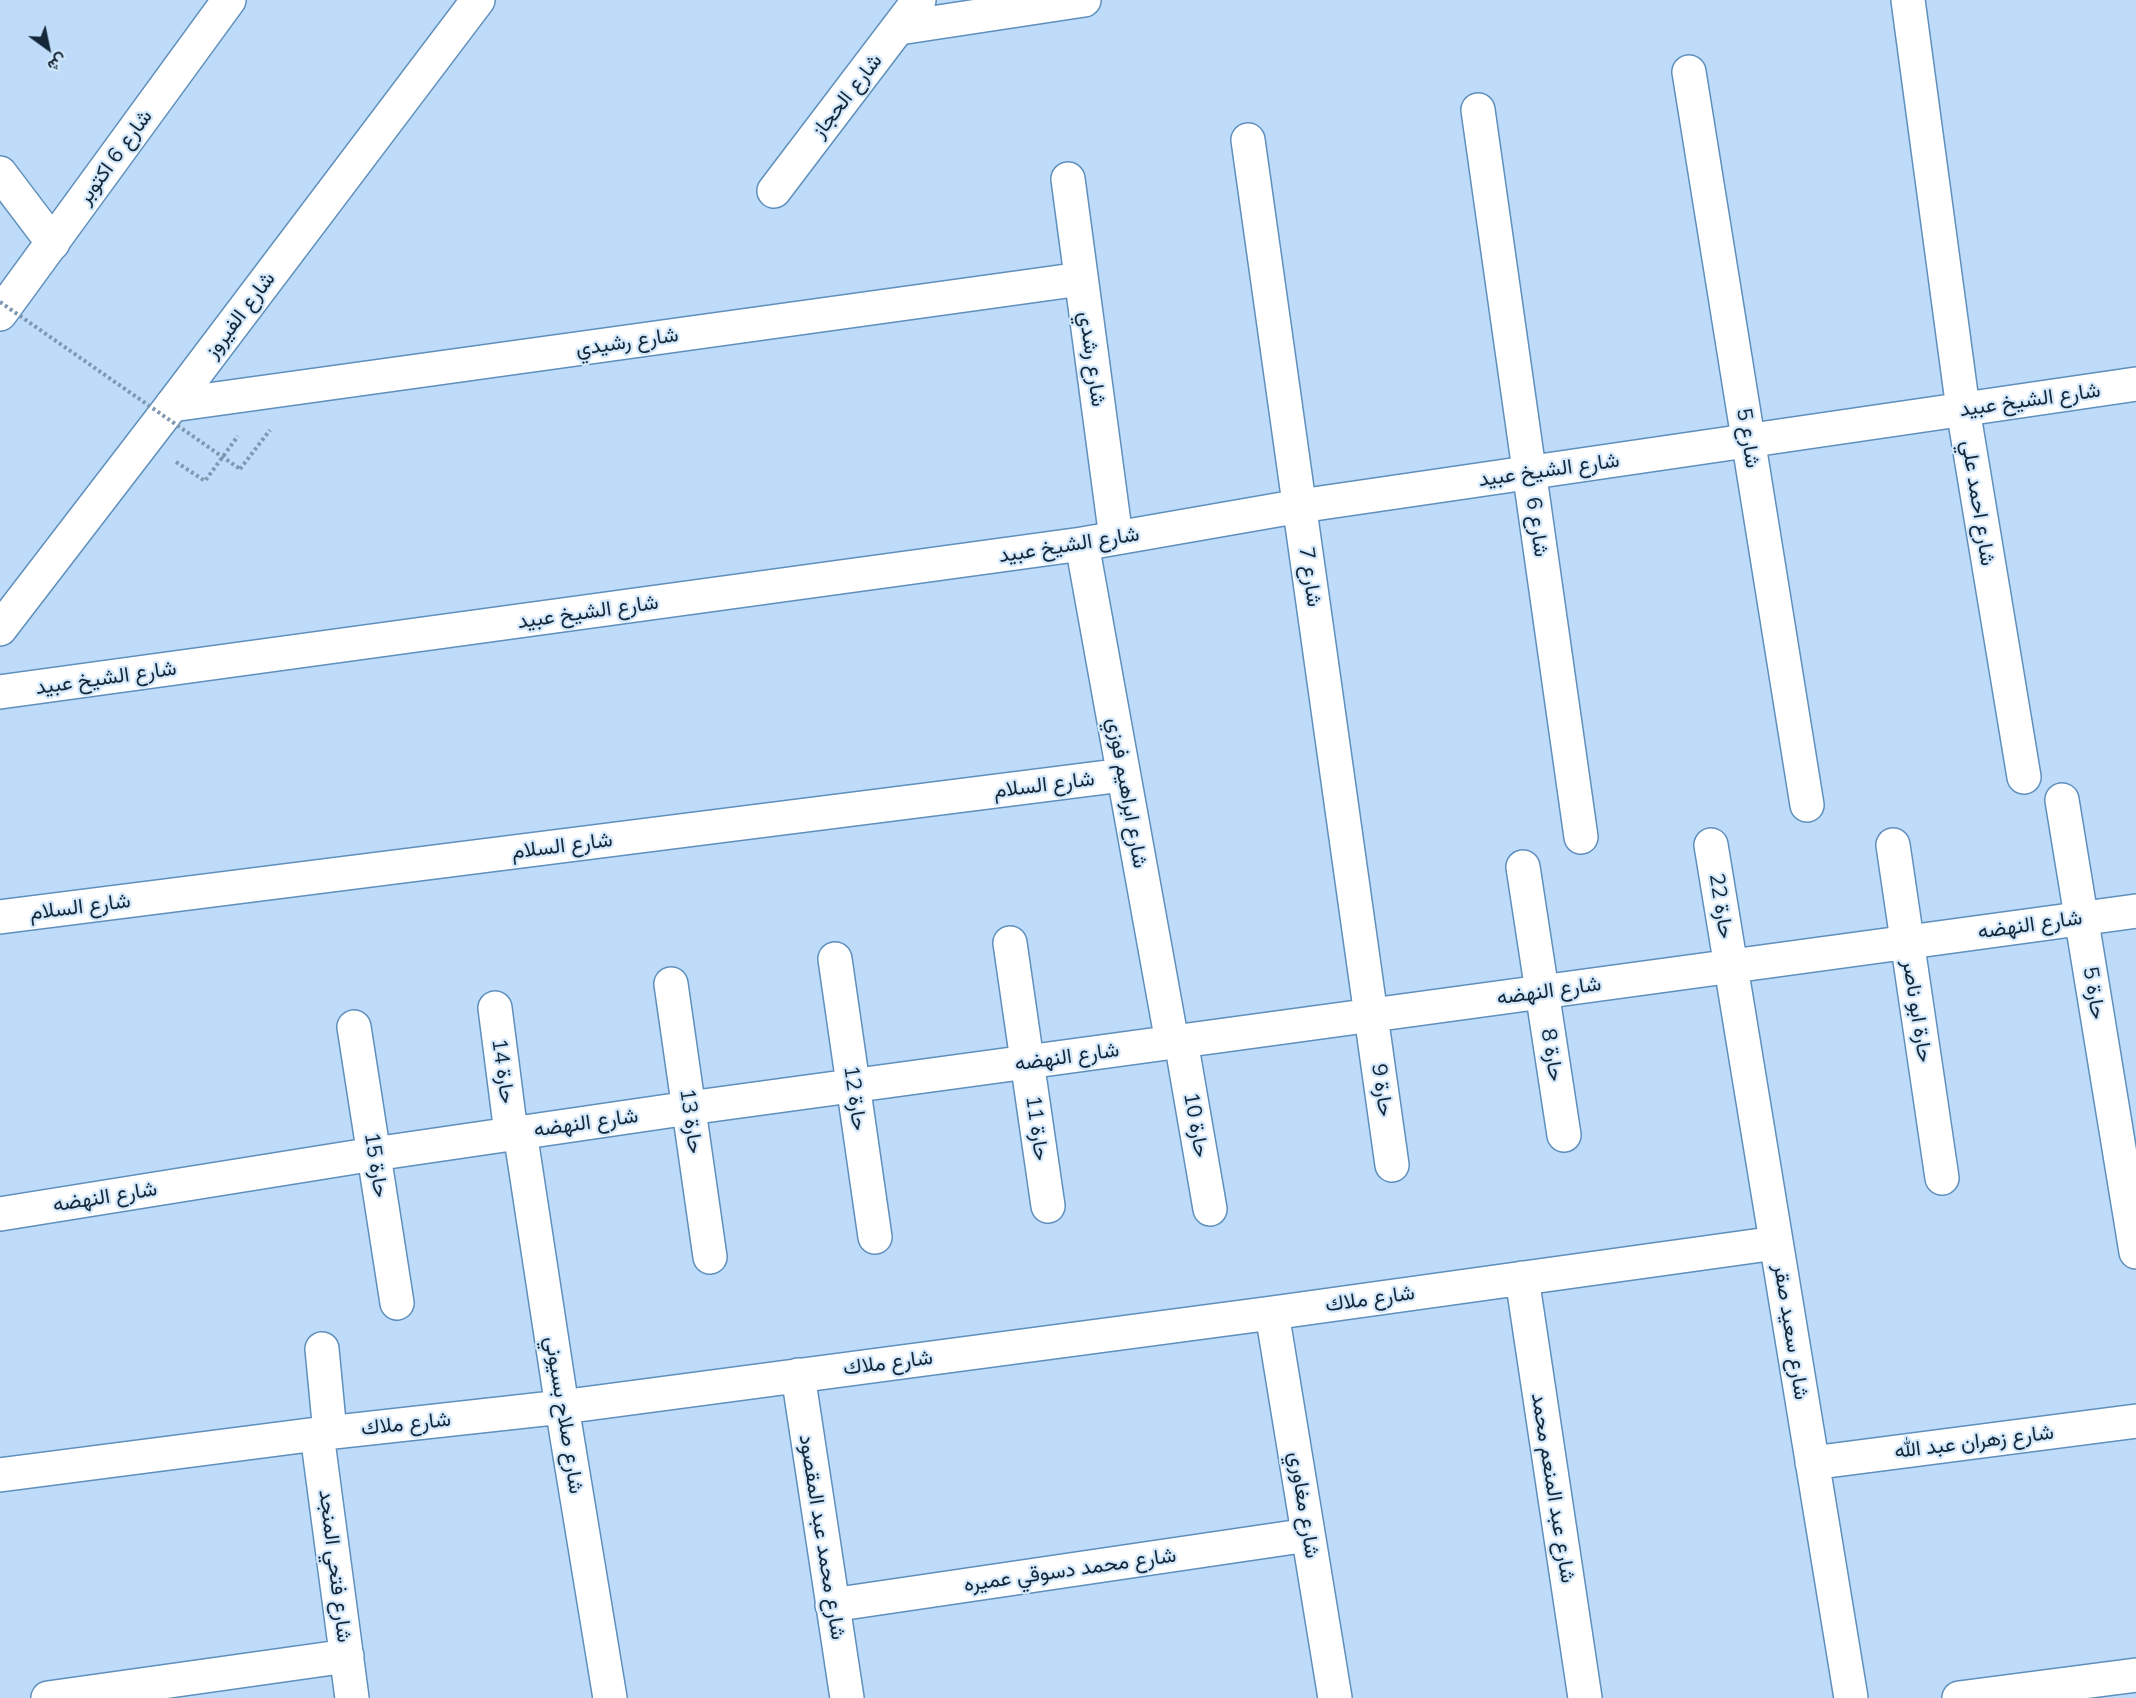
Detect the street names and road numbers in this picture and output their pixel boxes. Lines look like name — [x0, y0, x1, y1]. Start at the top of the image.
street label: شارع الحجاز — [806, 49, 888, 143]
street label: شارع 6 اكتوبر — [72, 105, 158, 209]
street label: شارع الفيروز — [199, 267, 281, 363]
street label: شارع رشدي — [1073, 310, 1111, 408]
street label: شارع رشيدي — [574, 322, 680, 362]
street label: شارع الشيخ عبيد — [1958, 378, 2102, 422]
street label: شارع 5 — [1731, 406, 1765, 470]
street label: شارع احمد علي — [1956, 439, 2000, 567]
street label: شارع الشيخ عبيد — [1477, 448, 1621, 492]
street label: شارع 6 — [1520, 495, 1554, 559]
street label: شارع الشيخ عبيد — [997, 521, 1141, 569]
street label: شارع 7 — [1293, 545, 1327, 609]
street label: شارع الشيخ عبيد — [516, 590, 660, 634]
street label: شارع الشيخ عبيد — [34, 656, 178, 700]
street label: شارع ابراهيم فوزي — [1101, 716, 1153, 870]
street label: شارع السلام — [992, 766, 1096, 804]
street label: شارع السلام — [510, 827, 614, 865]
street label: حارة 22 — [1703, 872, 1739, 940]
street label: شارع السلام — [28, 888, 132, 926]
street label: شارع النهضه — [1976, 905, 2084, 945]
street label: حارة ابو ناصر — [1896, 958, 1938, 1064]
street label: حارة 5 — [2077, 965, 2111, 1021]
street label: شارع النهضه — [1495, 971, 1603, 1011]
street label: حارة 8 — [1535, 1027, 1569, 1083]
street label: حارة 14 — [486, 1037, 520, 1105]
street label: شارع النهضه — [1013, 1037, 1121, 1077]
street label: حارة 9 — [1366, 1062, 1398, 1118]
street label: حارة 12 — [838, 1064, 872, 1132]
street label: حارة 13 — [674, 1087, 708, 1155]
street label: حارة 10 — [1178, 1091, 1214, 1159]
street label: حارة 11 — [1020, 1094, 1054, 1162]
street label: شارع النهضه — [532, 1103, 640, 1143]
street label: حارة 15 — [358, 1131, 394, 1199]
street label: شارع النهضه — [51, 1176, 159, 1218]
street label: شارع سعيد صقر — [1768, 1263, 1814, 1401]
street label: شارع ملاك — [1324, 1280, 1416, 1318]
street label: شارع صلاح بسيوني — [539, 1334, 589, 1496]
street label: شارع ملاك — [842, 1345, 934, 1381]
street label: شارع عبد المنعم محمد — [1526, 1391, 1580, 1585]
street label: شارع ملاك — [360, 1407, 452, 1441]
street label: شارع زهران عبد الله — [1893, 1420, 2055, 1464]
street label: شارع محمد عبد المقصود — [793, 1432, 851, 1642]
street label: شارع مغاوري — [1283, 1450, 1325, 1560]
street label: شارع فتحي المنجد — [313, 1488, 357, 1644]
street label: شارع محمد دسوقي عميره — [962, 1543, 1178, 1597]

